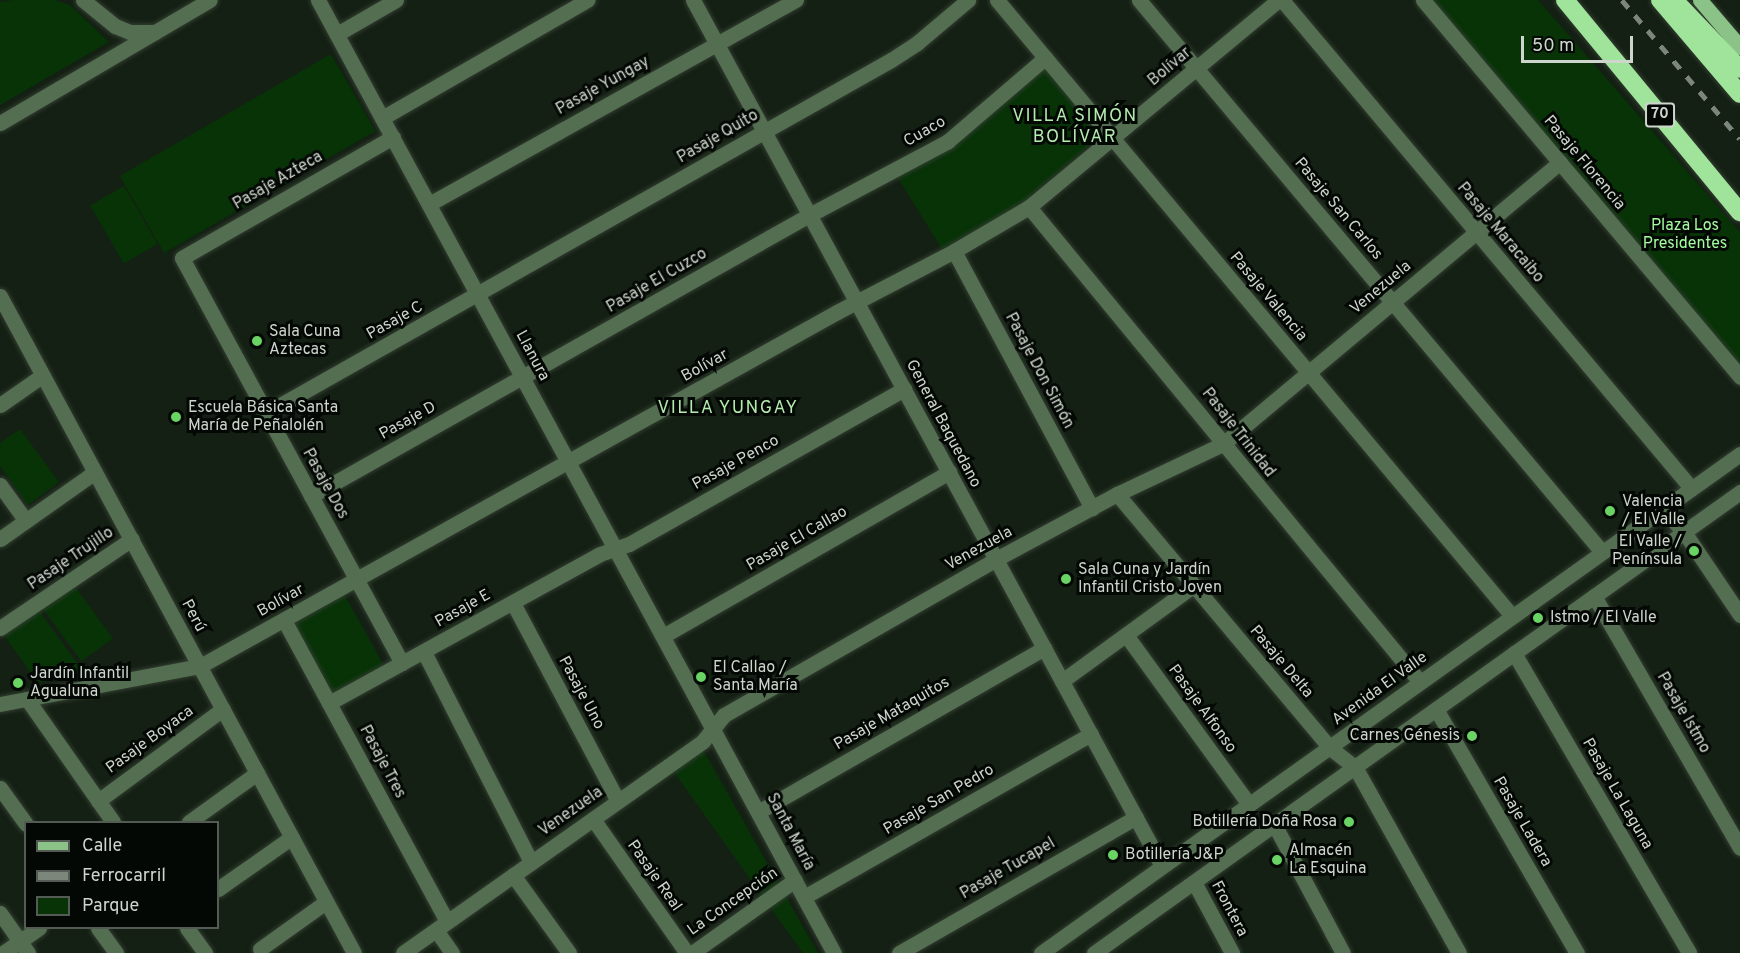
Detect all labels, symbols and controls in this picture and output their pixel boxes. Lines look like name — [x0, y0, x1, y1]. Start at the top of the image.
scale bar — [1524, 24, 1636, 62]
text: 50 m — [1532, 35, 1574, 58]
street label: Bolívar — [1144, 43, 1196, 91]
street label: Pasaje Yungay — [553, 52, 653, 120]
road number: 70 — [1645, 103, 1675, 127]
street label: Pasaje Quito — [674, 106, 762, 168]
district label: VILLA SIMÓN BOLÍVAR — [1012, 107, 1138, 150]
street label: Cuaco — [901, 112, 949, 152]
street label: Pasaje Florencia — [1539, 112, 1629, 214]
street label: Pasaje Azteca — [230, 147, 326, 215]
street label: Pasaje San Carlos — [1290, 154, 1386, 264]
street label: Pasaje Maracaibo — [1453, 179, 1547, 287]
park label: Plaza Los Presidentes — [1643, 216, 1727, 254]
street label: Pasaje El Cuzco — [603, 245, 711, 317]
street label: Pasaje Valencia — [1225, 248, 1311, 346]
street label: Venezuela — [1347, 257, 1415, 319]
street label: Pasaje C — [364, 298, 426, 344]
street label: Pasaje Don Simón — [1000, 310, 1078, 432]
place label: Sala Cuna Aztecas — [269, 322, 340, 360]
street label: Llanura — [511, 328, 553, 384]
marker: Sala Cuna Aztecas — [250, 334, 264, 348]
street label: Bolívar — [678, 345, 732, 387]
street label: General Baquedano — [901, 357, 985, 491]
street label: Pasaje Trinidad — [1197, 384, 1279, 482]
place label: Escuela Básica Santa María de Peñalolén — [188, 398, 338, 436]
street label: Pasaje D — [376, 398, 440, 444]
district label: VILLA YUNGAY — [657, 398, 799, 420]
marker: Escuela Básica Santa María de Peñalolén — [169, 410, 183, 424]
street label: Pasaje Penco — [689, 431, 783, 495]
street label: Pasaje Dos — [298, 445, 352, 523]
place label: Valencia / El Valle — [1622, 492, 1686, 530]
street label: Pasaje El Callao — [743, 502, 851, 576]
marker: Valencia / El Valle — [1603, 504, 1617, 518]
street label: Pasaje Trujillo — [24, 523, 118, 595]
street label: Venezuela — [942, 523, 1016, 575]
place label: El Valle / Península — [1612, 532, 1682, 570]
marker: El Valle / Península — [1687, 544, 1701, 558]
place label: Sala Cuna y Jardín Infantil Cristo Joven — [1078, 560, 1222, 598]
marker: Sala Cuna y Jardín Infantil Cristo Joven — [1059, 572, 1073, 586]
street label: Bolívar — [254, 580, 308, 622]
street label: Pasaje E — [432, 586, 494, 632]
street label: Perú — [177, 596, 209, 636]
place label: Istmo / El Valle — [1550, 608, 1657, 628]
marker: Istmo / El Valle — [1531, 611, 1545, 625]
street label: Pasaje Delta — [1245, 622, 1317, 702]
street label: Avenida El Valle — [1328, 648, 1432, 730]
street label: Pasaje Uno — [554, 653, 608, 733]
place label: El Callao / Santa María — [713, 658, 798, 696]
street label: Pasaje Alfonso — [1163, 661, 1241, 757]
place label: Jardín Infantil Agualuna — [30, 664, 129, 702]
street label: Pasaje Istmo — [1652, 669, 1714, 757]
marker: El Callao / Santa María — [694, 670, 708, 684]
street label: Pasaje Mataquitos — [831, 673, 953, 755]
marker: Jardín Infantil Agualuna — [11, 676, 25, 690]
street label: Pasaje Boyaca — [103, 702, 197, 778]
street label: Pasaje Tres — [355, 722, 409, 802]
place label: Carnes Génesis — [1350, 726, 1460, 746]
marker: Carnes Génesis — [1465, 729, 1479, 743]
street label: Pasaje La Laguna — [1577, 735, 1657, 853]
street label: Pasaje San Pedro — [880, 761, 998, 839]
street label: Pasaje Ladera — [1489, 774, 1555, 870]
street label: Venezuela — [535, 783, 607, 841]
street label: Santa María — [762, 790, 818, 874]
place label: Botillería Doña Rosa — [1192, 812, 1337, 832]
marker: Botillería Doña Rosa — [1342, 815, 1356, 829]
legend — [24, 821, 219, 929]
street label: Pasaje Tucapel — [957, 834, 1059, 904]
text: Calle — [82, 835, 122, 858]
street label: Pasaje Real — [623, 837, 685, 915]
place label: Almacén La Esquina — [1289, 841, 1366, 879]
place label: Botillería J&P — [1125, 845, 1223, 865]
marker: Botillería J&P — [1106, 848, 1120, 862]
marker: Almacén La Esquina — [1270, 853, 1284, 867]
street label: La Concepción — [684, 864, 782, 940]
text: Ferrocarril — [82, 865, 166, 888]
street label: Frontera — [1206, 878, 1252, 940]
text: Parque — [82, 895, 139, 918]

